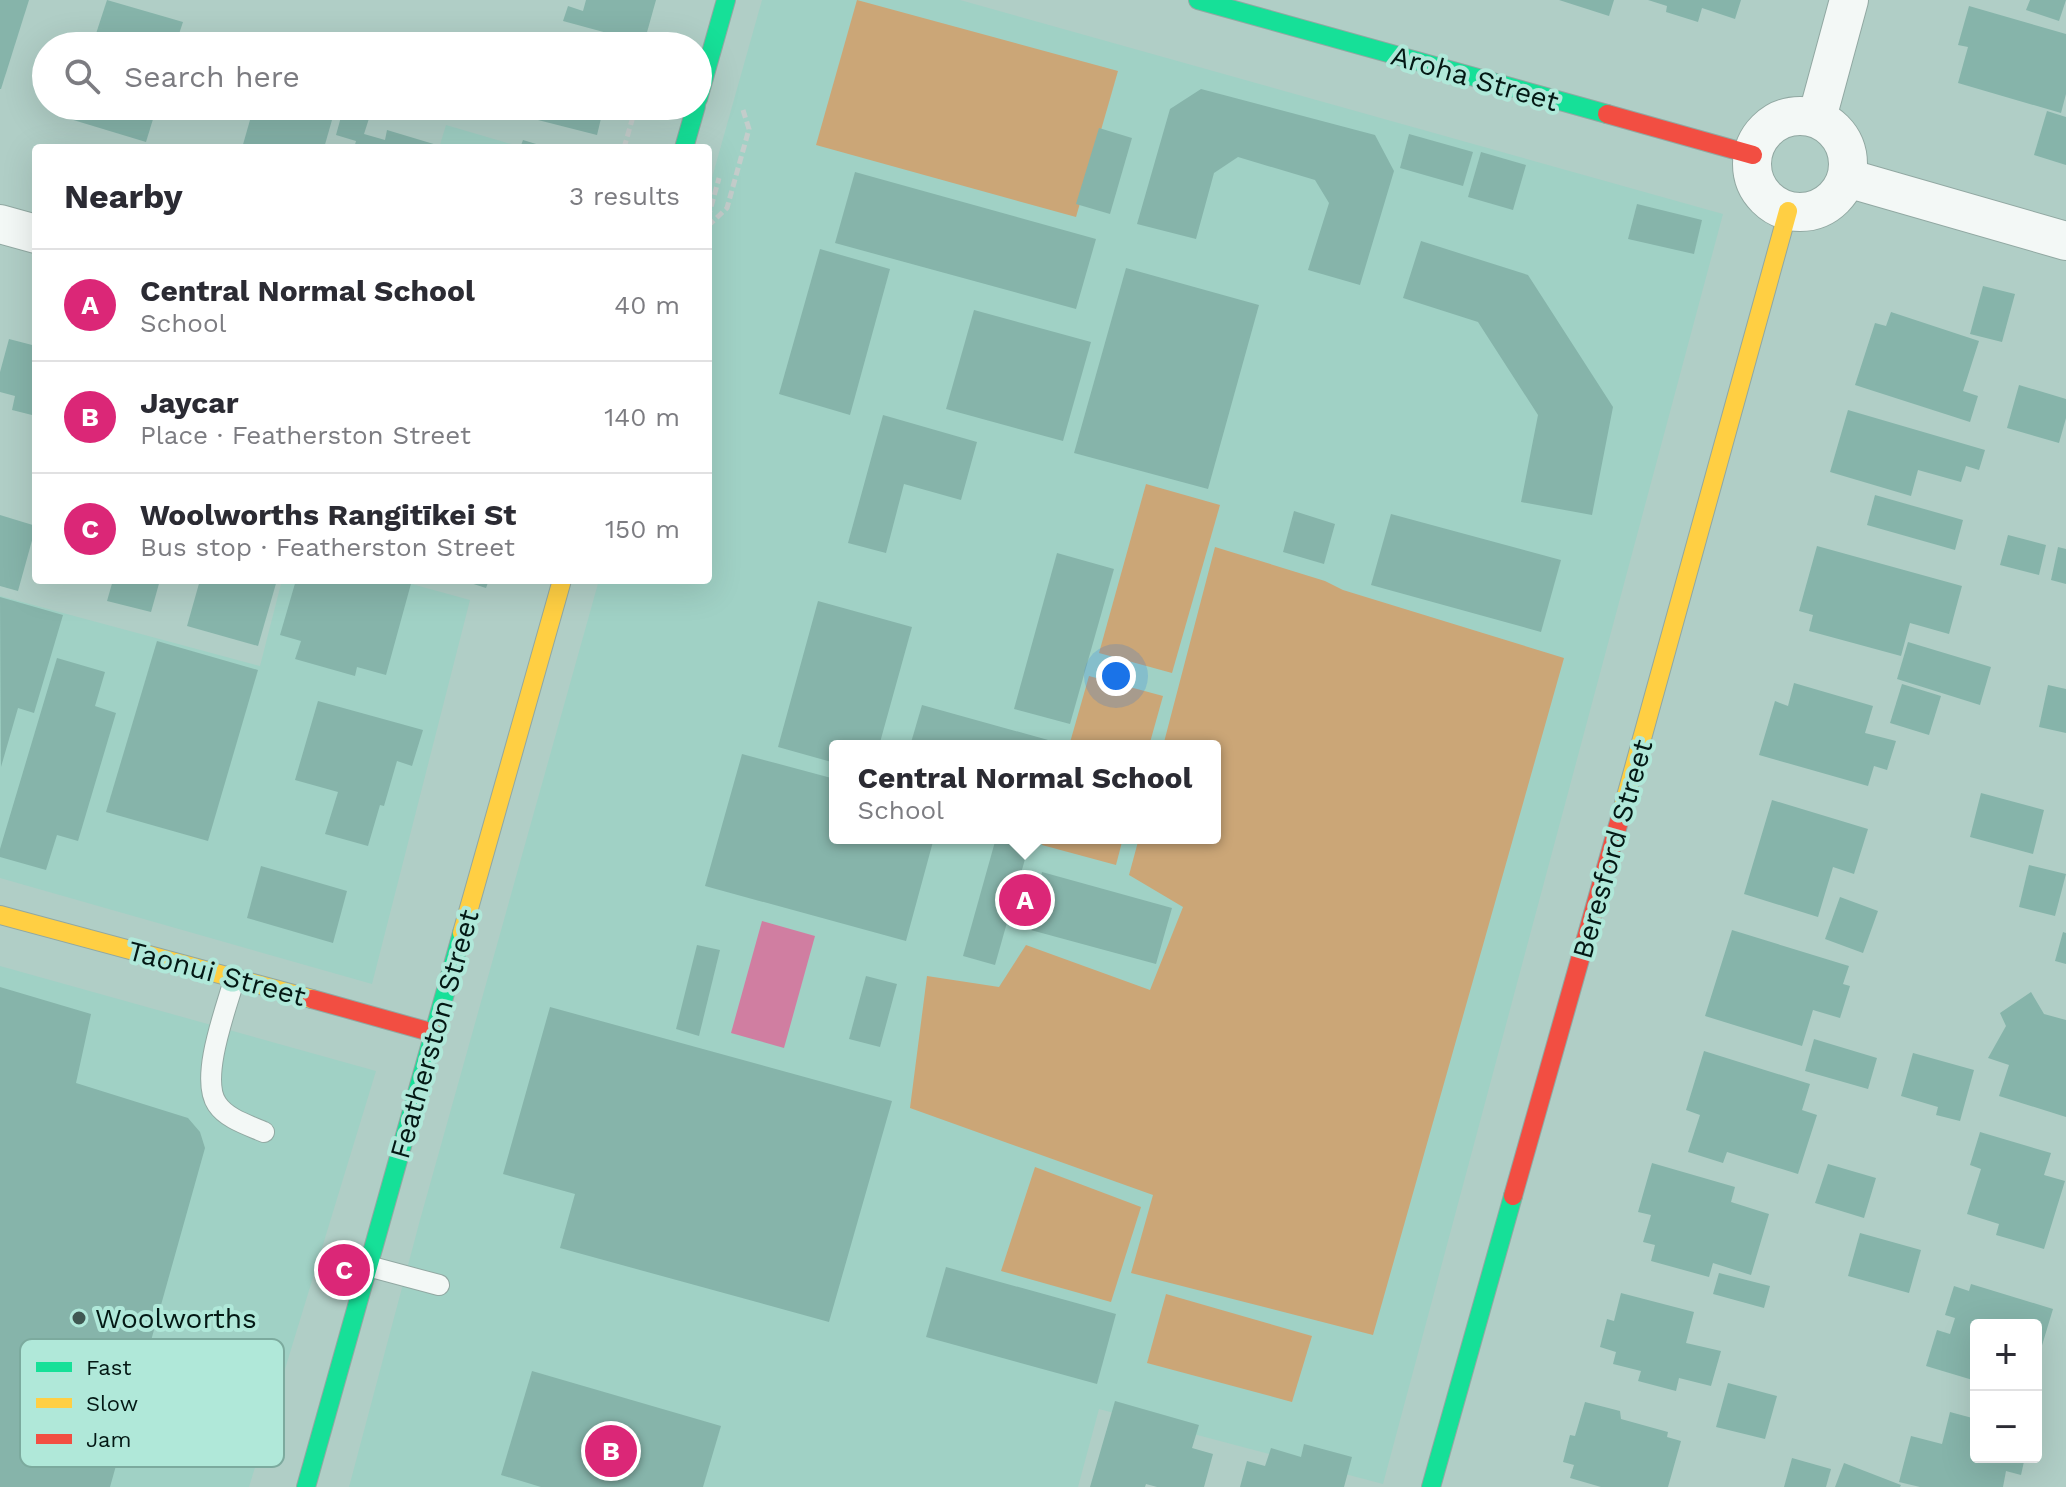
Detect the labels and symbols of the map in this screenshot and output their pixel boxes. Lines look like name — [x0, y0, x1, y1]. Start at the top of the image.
street label: Aroha Street — [1387, 39, 1563, 118]
your location — [1096, 656, 1136, 696]
street label: Beresford Street — [1565, 736, 1660, 962]
pin: A — [999, 870, 1051, 930]
street label: Featherston Street — [383, 906, 486, 1162]
street label: Taonui Street — [124, 934, 310, 1013]
pin: C — [318, 1240, 370, 1300]
place label: Woolworths — [95, 1302, 257, 1335]
marker: Woolworths — [70, 1309, 88, 1327]
legend — [20, 1339, 284, 1467]
text: Fast — [86, 1355, 132, 1380]
text: Slow — [86, 1391, 138, 1416]
pin: B — [585, 1421, 637, 1481]
text: Jam — [86, 1427, 131, 1452]

